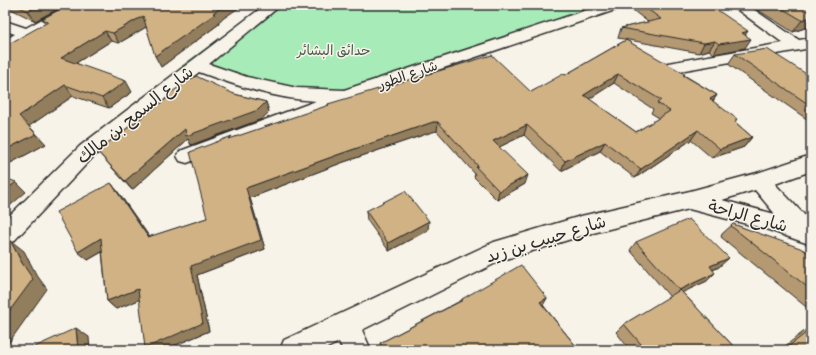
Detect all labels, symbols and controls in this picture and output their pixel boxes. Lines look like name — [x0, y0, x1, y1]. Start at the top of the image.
park label: حدائق البشائر — [296, 42, 371, 59]
street label: شارع الطور — [375, 57, 440, 94]
street label: شارع السمح بن مالك — [72, 62, 198, 169]
street label: شارع الراحة — [706, 195, 790, 238]
street label: شارع حبيب بن زيد — [483, 211, 609, 268]

